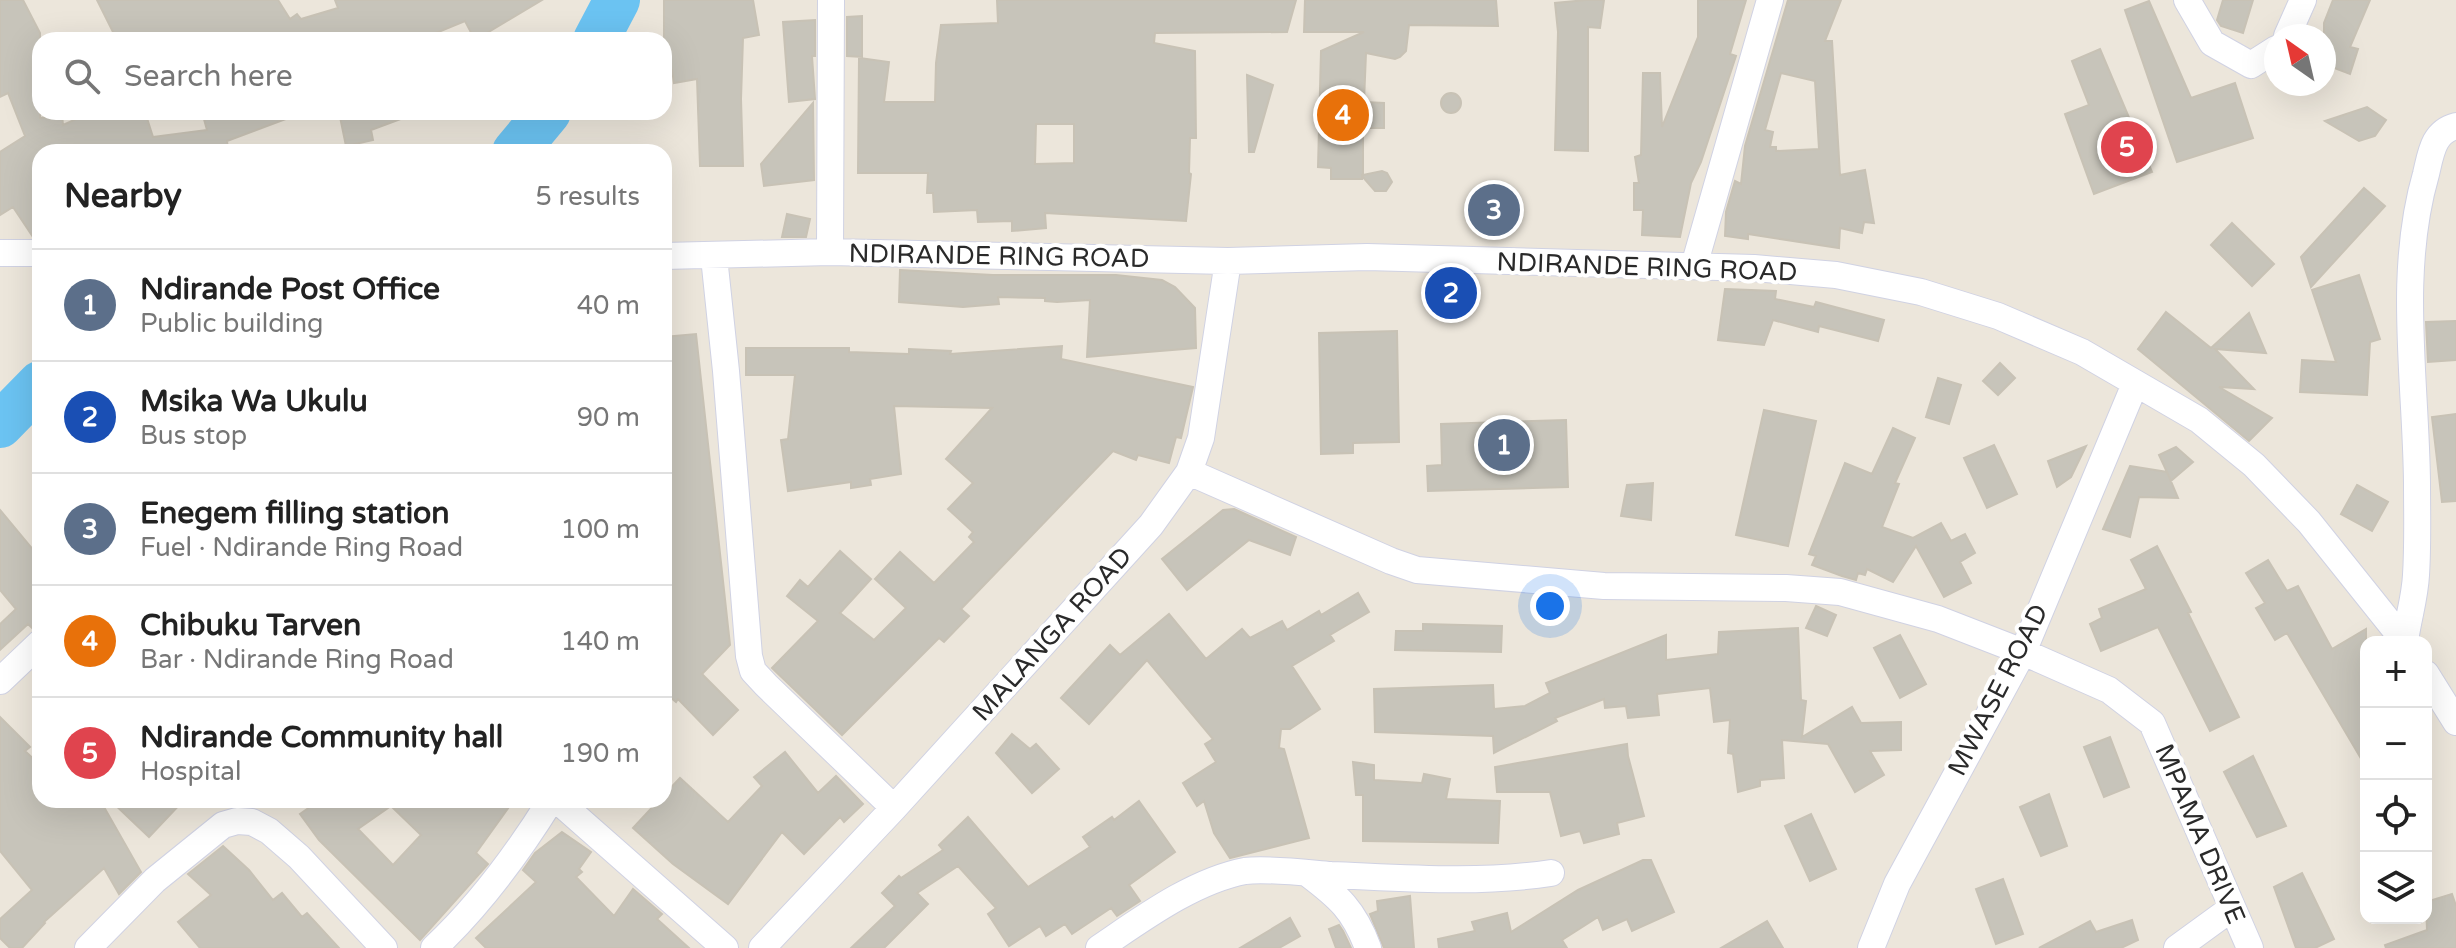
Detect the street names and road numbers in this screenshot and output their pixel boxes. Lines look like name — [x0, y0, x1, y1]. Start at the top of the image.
street label: NDIRANDE RING ROAD — [848, 238, 1150, 274]
street label: NDIRANDE RING ROAD — [1496, 246, 1798, 288]
street label: MALANGA ROAD — [966, 541, 1138, 727]
street label: MWASE ROAD — [1941, 599, 2055, 781]
street label: MPAMA DRIVE — [2148, 739, 2252, 929]

